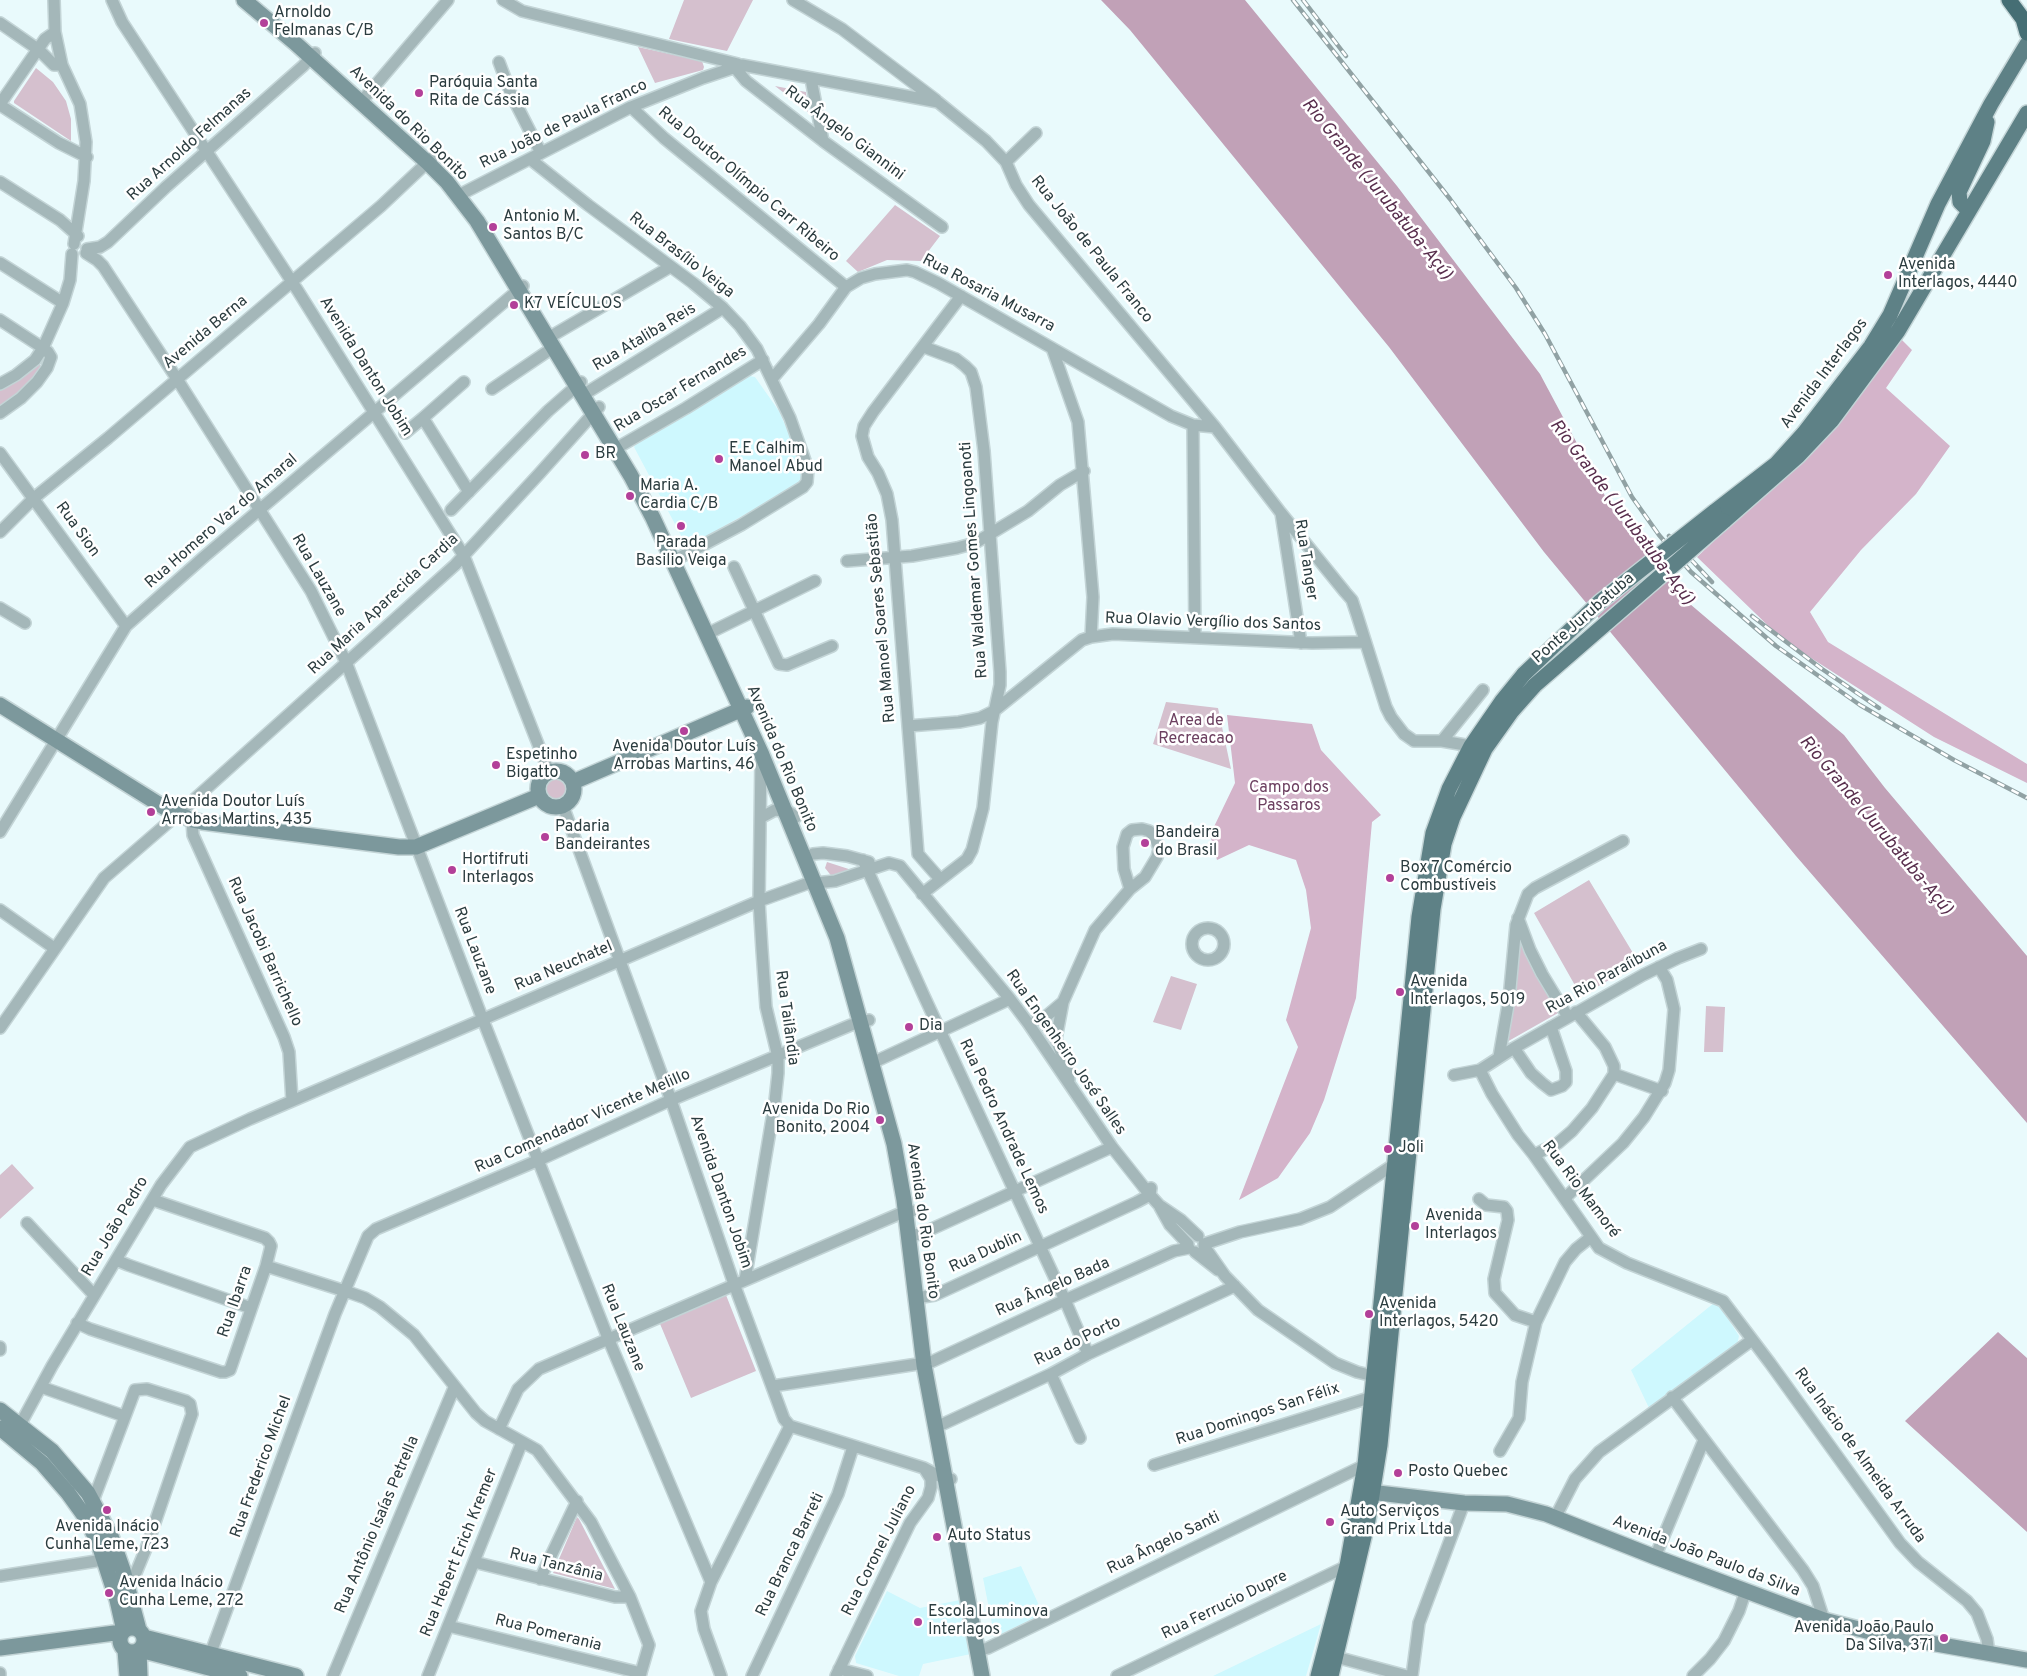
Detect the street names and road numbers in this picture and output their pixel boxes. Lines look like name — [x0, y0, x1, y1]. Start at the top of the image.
street label: Avenida do Rio Bonito — [345, 62, 471, 186]
street label: Rua João de Paula Franco — [477, 76, 651, 174]
street label: Rua Ângelo Giannini — [780, 83, 908, 185]
street label: Rua Arnoldo Felmanas — [124, 84, 256, 206]
street label: Rua Doutor Olímpio Carr Ribeiro — [653, 103, 843, 267]
street label: Rua João de Paula Franco — [1026, 172, 1156, 328]
street label: Rua Brasílio Veiga — [625, 209, 737, 303]
street label: Rua Rosaria Musarra — [918, 251, 1058, 337]
street label: Avenida Berna — [160, 292, 252, 374]
street label: Avenida Danton Jobim — [314, 294, 416, 440]
street label: Rua Ataliba Reis — [590, 300, 700, 376]
street label: Avenida Interlagos — [1777, 315, 1873, 433]
street label: Rua Oscar Fernandes — [611, 343, 751, 437]
street label: Rua Waldemar Gomes Lingoanoti — [957, 441, 993, 679]
street label: Rua Homero Vaz do Amaral — [142, 451, 302, 593]
street label: Rua Sion — [51, 499, 103, 561]
street label: Rua Manoel Soares Sebastião — [863, 512, 901, 724]
street label: Rua Tanger — [1289, 518, 1321, 602]
street label: Rua Maria Aparecida Cardia — [305, 530, 463, 680]
street label: Rua Lauzane — [287, 531, 349, 621]
street label: Ponte Jurubatuba — [1529, 570, 1639, 668]
street label: Rua Olavio Vergílio dos Santos — [1104, 610, 1322, 636]
street label: Avenida do Rio Bonito — [741, 683, 821, 835]
street label: Rua Jacobi Barrichello — [222, 874, 306, 1030]
street label: Rua Lauzane — [448, 904, 500, 998]
street label: Rua Rio Paraíibuna — [1543, 937, 1671, 1019]
street label: Rua Neuchatel — [512, 938, 616, 996]
street label: Rua Engenheiro José Salles — [1001, 967, 1129, 1139]
street label: Rua Tailândia — [770, 969, 802, 1067]
street label: Rua Pedro Andrade Lemos — [954, 1036, 1052, 1218]
street label: Rua Comendador Vicente Melillo — [472, 1066, 694, 1178]
street label: Avenida Danton Jobim — [685, 1113, 755, 1271]
street label: Rua Rio Mamoré — [1537, 1137, 1623, 1243]
street label: Avenida do Rio Bonito — [902, 1142, 942, 1300]
street label: Rua João Pedro — [79, 1174, 153, 1280]
street label: Rua Dublin — [947, 1228, 1025, 1278]
street label: Rua Ângelo Bada — [993, 1254, 1113, 1322]
street label: Rua Ibarra — [215, 1264, 257, 1340]
street label: Rua Lauzane — [596, 1281, 648, 1375]
street label: Rua do Porto — [1032, 1313, 1124, 1371]
street label: Rua Inácio de Almeida Arruda — [1789, 1365, 1929, 1547]
street label: Rua Domingos San Félix — [1174, 1379, 1342, 1451]
street label: Rua Frederico Michel — [227, 1393, 297, 1541]
street label: Rua Antônio Isaías Petrella — [332, 1433, 424, 1617]
street label: Rua Hebert Erich Kremer — [417, 1466, 503, 1640]
street label: Rua Coronel Juliano — [839, 1482, 921, 1620]
street label: Rua Branca Barreti — [753, 1490, 829, 1620]
street label: Rua Ângelo Santi — [1105, 1508, 1223, 1580]
street label: Avenida João Paulo da Silva — [1610, 1512, 1802, 1602]
street label: Rua Tanzânia — [507, 1545, 605, 1587]
street label: Rua Ferrucio Dupre — [1159, 1567, 1291, 1645]
street label: Rua Pomerania — [493, 1611, 603, 1657]

